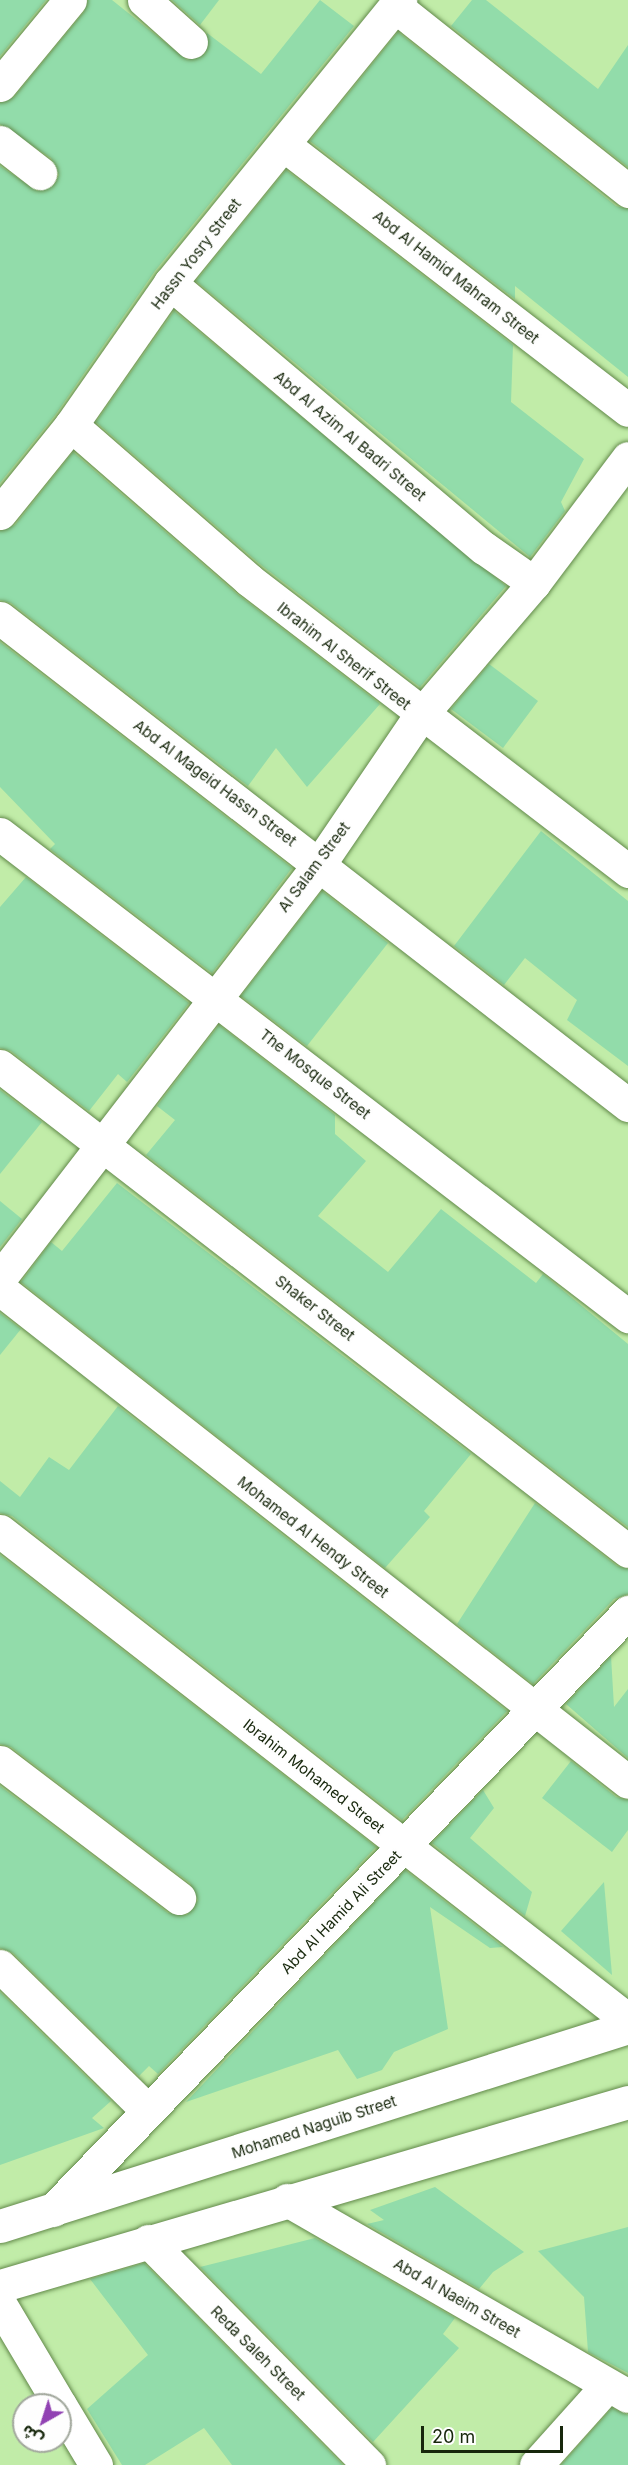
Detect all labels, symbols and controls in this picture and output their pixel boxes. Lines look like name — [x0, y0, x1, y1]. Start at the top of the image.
street label: Hassn Yosry Street — [147, 195, 245, 313]
street label: Abd Al Hamid Mahram Street — [369, 207, 543, 347]
street label: Abd Al Azim Al Badri Street — [271, 367, 429, 505]
street label: Ibrahim Al Sherif Street — [274, 598, 414, 714]
street label: Abd Al Mageid Hassn Street — [130, 716, 300, 850]
street label: Al Salam Street — [274, 818, 354, 916]
street label: The Mosque Street — [256, 1025, 374, 1123]
street label: Shaker Street — [272, 1271, 358, 1345]
street label: Mohamed Al Hendy Street — [234, 1473, 392, 1601]
street label: Ibrahim Mohamed Street — [240, 1715, 388, 1837]
street label: Abd Al Hamid Ali Street — [277, 1846, 405, 1978]
street label: Mohamed Naguib Street — [229, 2092, 399, 2162]
street label: Abd Al Naeim Street — [391, 2254, 523, 2342]
street label: Reda Saleh Street — [207, 2302, 309, 2404]
north arrow — [12, 2393, 72, 2453]
scale bar — [424, 2414, 566, 2452]
text: ش — [17, 2421, 47, 2450]
text: 20 m — [432, 2426, 475, 2447]

